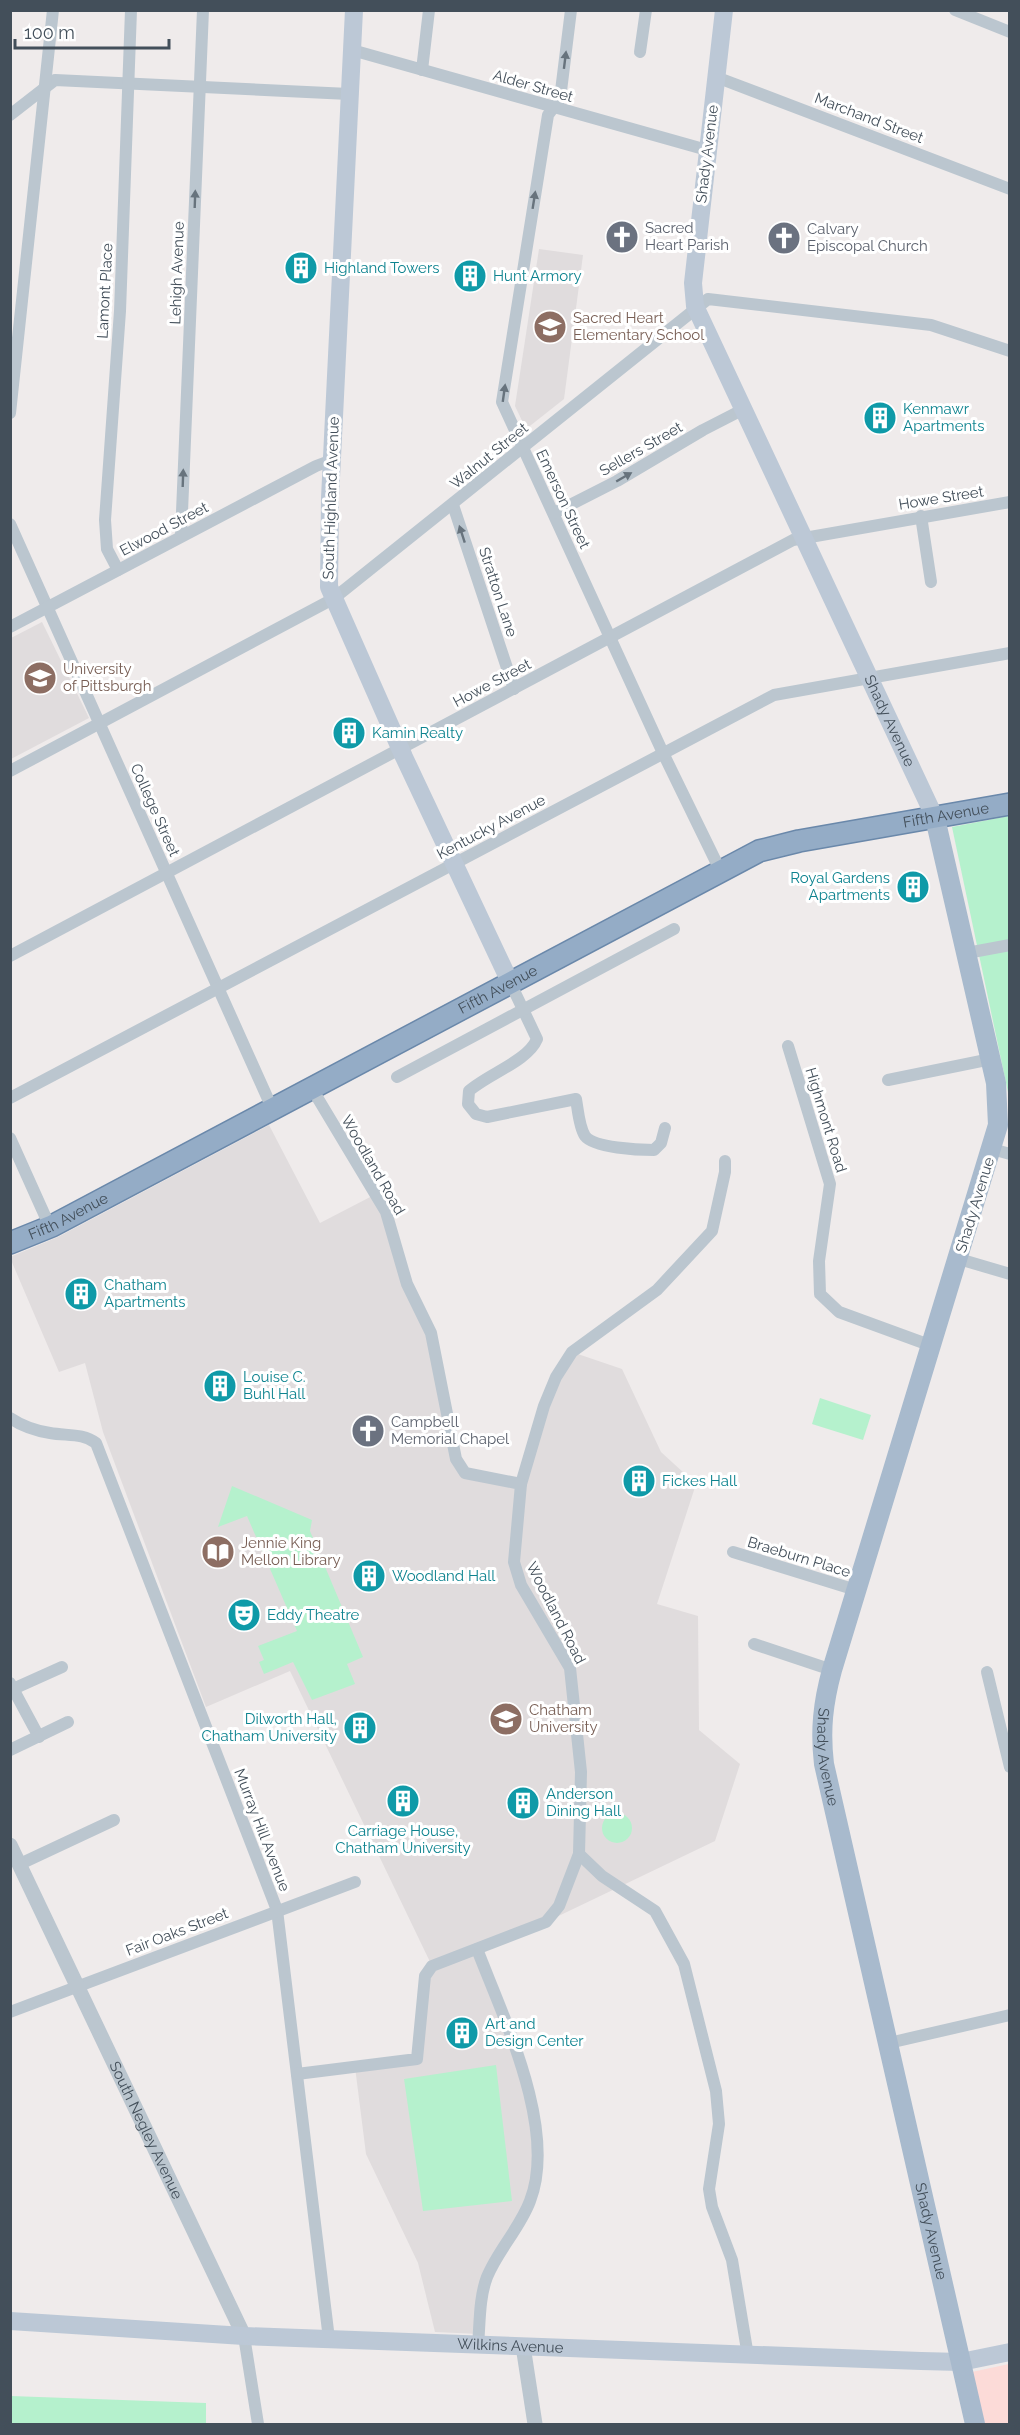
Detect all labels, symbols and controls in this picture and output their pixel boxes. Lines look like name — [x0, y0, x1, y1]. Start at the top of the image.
scale bar — [15, 12, 170, 50]
text: 100 m — [24, 22, 75, 43]
one-way arrow — [560, 50, 569, 69]
street label: Alder Street — [491, 66, 575, 106]
street label: Marchand Street — [812, 89, 926, 147]
street label: Shady Avenue — [692, 104, 722, 204]
one-way arrow — [190, 190, 200, 209]
one-way arrow — [530, 190, 539, 209]
church icon: Sacred Heart Parish — [604, 219, 640, 255]
place label: Sacred Heart Parish — [645, 219, 729, 254]
church icon: Calvary Episcopal Church — [766, 220, 802, 256]
place label: Calvary Episcopal Church — [807, 220, 928, 255]
street label: Lehigh Avenue — [166, 221, 188, 325]
street label: Lamont Place — [94, 243, 117, 339]
building icon: Highland Towers — [283, 250, 319, 286]
building icon: Hunt Armory — [452, 258, 488, 294]
place label: Highland Towers — [324, 259, 439, 277]
place label: Hunt Armory — [493, 267, 582, 285]
school or university icon: Sacred Heart Elementary School — [532, 309, 568, 345]
place label: Sacred Heart Elementary School — [573, 309, 705, 344]
one-way arrow — [499, 383, 508, 402]
building icon: Kenmawr Apartments — [862, 400, 898, 436]
place label: Kenmawr Apartments — [903, 400, 984, 435]
street label: South Highland Avenue — [319, 416, 343, 580]
street label: Sellers Street — [596, 418, 686, 480]
street label: Walnut Street — [446, 419, 532, 493]
street label: Emerson Street — [532, 447, 594, 551]
one-way arrow — [179, 469, 188, 488]
one-way arrow — [616, 472, 633, 482]
street label: Howe Street — [897, 482, 985, 514]
street label: Elwood Street — [117, 498, 211, 560]
one-way arrow — [457, 525, 467, 543]
street label: Stratton Lane — [475, 545, 521, 639]
street label: Howe Street — [450, 655, 534, 711]
school or university icon: University of Pittsburgh — [22, 660, 58, 696]
place label: University of Pittsburgh — [63, 660, 151, 695]
street label: Shady Avenue — [860, 672, 919, 770]
building icon: Kamin Realty — [331, 715, 367, 751]
place label: Kamin Realty — [372, 724, 463, 742]
street label: College Street — [127, 761, 183, 859]
street label: Kentucky Avenue — [434, 791, 549, 863]
street label: Fifth Avenue — [902, 799, 990, 832]
place label: Royal Gardens Apartments — [790, 869, 890, 904]
building icon: Royal Gardens Apartments — [895, 869, 931, 905]
street label: Fifth Avenue — [455, 961, 541, 1018]
street label: Highmont Road — [802, 1065, 850, 1175]
street label: Woodland Road — [337, 1112, 409, 1218]
street label: Shady Avenue — [952, 1155, 998, 1255]
street label: Fifth Avenue — [26, 1189, 111, 1244]
building icon: Chatham Apartments — [63, 1276, 99, 1312]
place label: Chatham Apartments — [104, 1276, 185, 1311]
building icon: Louise C. Buhl Hall — [202, 1368, 238, 1404]
place label: Louise C. Buhl Hall — [243, 1368, 306, 1403]
church icon: Campbell Memorial Chapel — [350, 1413, 386, 1449]
place label: Campbell Memorial Chapel — [391, 1413, 510, 1448]
building icon: Fickes Hall — [621, 1463, 657, 1499]
place label: Fickes Hall — [662, 1472, 738, 1490]
street label: Braeburn Place — [745, 1533, 853, 1581]
library icon: Jennie King Mellon Library — [200, 1534, 236, 1570]
place label: Jennie King Mellon Library — [241, 1534, 341, 1569]
building icon: Woodland Hall — [351, 1558, 387, 1594]
street label: Woodland Road — [523, 1559, 589, 1667]
place label: Woodland Hall — [392, 1567, 496, 1585]
theatre icon: Eddy Theatre — [226, 1597, 262, 1633]
place label: Eddy Theatre — [267, 1606, 360, 1624]
school or university icon: Chatham University — [488, 1701, 524, 1737]
place label: Chatham University — [529, 1701, 598, 1736]
street label: Shady Avenue — [813, 1707, 842, 1808]
place label: Dilworth Hall, Chatham University — [202, 1710, 337, 1745]
building icon: Dilworth Hall, Chatham University — [342, 1710, 378, 1746]
street label: Murray Hill Avenue — [230, 1766, 294, 1894]
building icon: Carriage House, Chatham University — [385, 1783, 421, 1819]
building icon: Anderson Dining Hall — [505, 1785, 541, 1821]
place label: Anderson Dining Hall — [546, 1785, 622, 1820]
place label: Carriage House, Chatham University — [335, 1822, 471, 1857]
street label: Fair Oaks Street — [123, 1904, 231, 1960]
building icon: Art and Design Center — [444, 2015, 480, 2051]
place label: Art and Design Center — [485, 2015, 584, 2050]
street label: South Negley Avenue — [105, 2058, 187, 2202]
street label: Shady Avenue — [911, 2181, 951, 2282]
street label: Wilkins Avenue — [457, 2335, 564, 2357]

